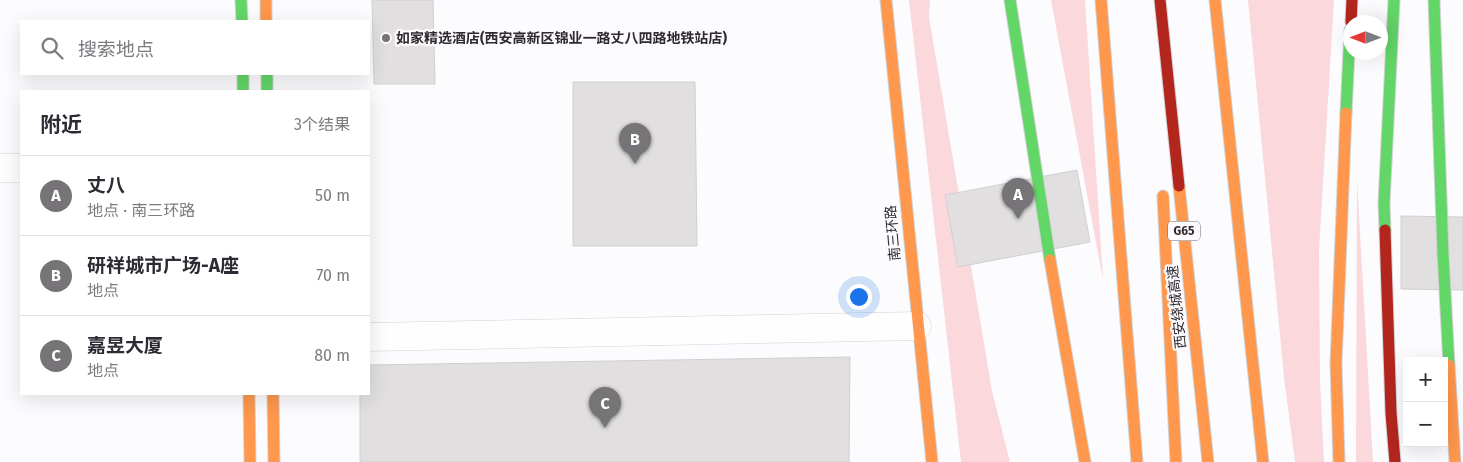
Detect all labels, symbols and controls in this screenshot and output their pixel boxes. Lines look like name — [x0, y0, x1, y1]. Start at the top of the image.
north arrow — [1343, 15, 1388, 60]
search box — [20, 20, 370, 75]
place label: 如家精选酒店(西安高新区锦业一路丈八四路地铁站店) — [396, 30, 728, 47]
marker: 如家精选酒店(西安高新区锦业一路丈八四路地铁站店) — [380, 32, 392, 44]
icon: search — [38, 34, 66, 62]
text: 搜索地点 — [78, 38, 154, 61]
text: 附近 — [40, 112, 82, 138]
text: 3个结果 — [294, 115, 350, 134]
pin: B — [619, 123, 651, 164]
text: 丈八 — [87, 174, 125, 197]
pin: A — [1002, 178, 1034, 219]
text: A — [51, 186, 61, 205]
text: 50 m — [315, 186, 350, 205]
text: 地点 · 南三环路 — [87, 201, 195, 220]
street label: 南三环路 — [882, 204, 904, 262]
road number: G65 — [1168, 222, 1200, 240]
text: 研祥城市广场-A座 — [87, 254, 239, 277]
street label: 西安绕城高速 — [1164, 264, 1190, 350]
text: B — [51, 266, 61, 285]
text: 70 m — [316, 266, 350, 285]
text: 地点 — [87, 281, 119, 300]
your location — [846, 284, 872, 310]
text: 嘉昱大厦 — [87, 334, 163, 357]
text: C — [51, 346, 61, 365]
text: 80 m — [314, 346, 350, 365]
map controls — [1403, 357, 1448, 447]
button: + — [1403, 357, 1448, 402]
text: 地点 — [87, 361, 119, 380]
pin: C — [589, 387, 621, 428]
button: − — [1403, 402, 1448, 447]

